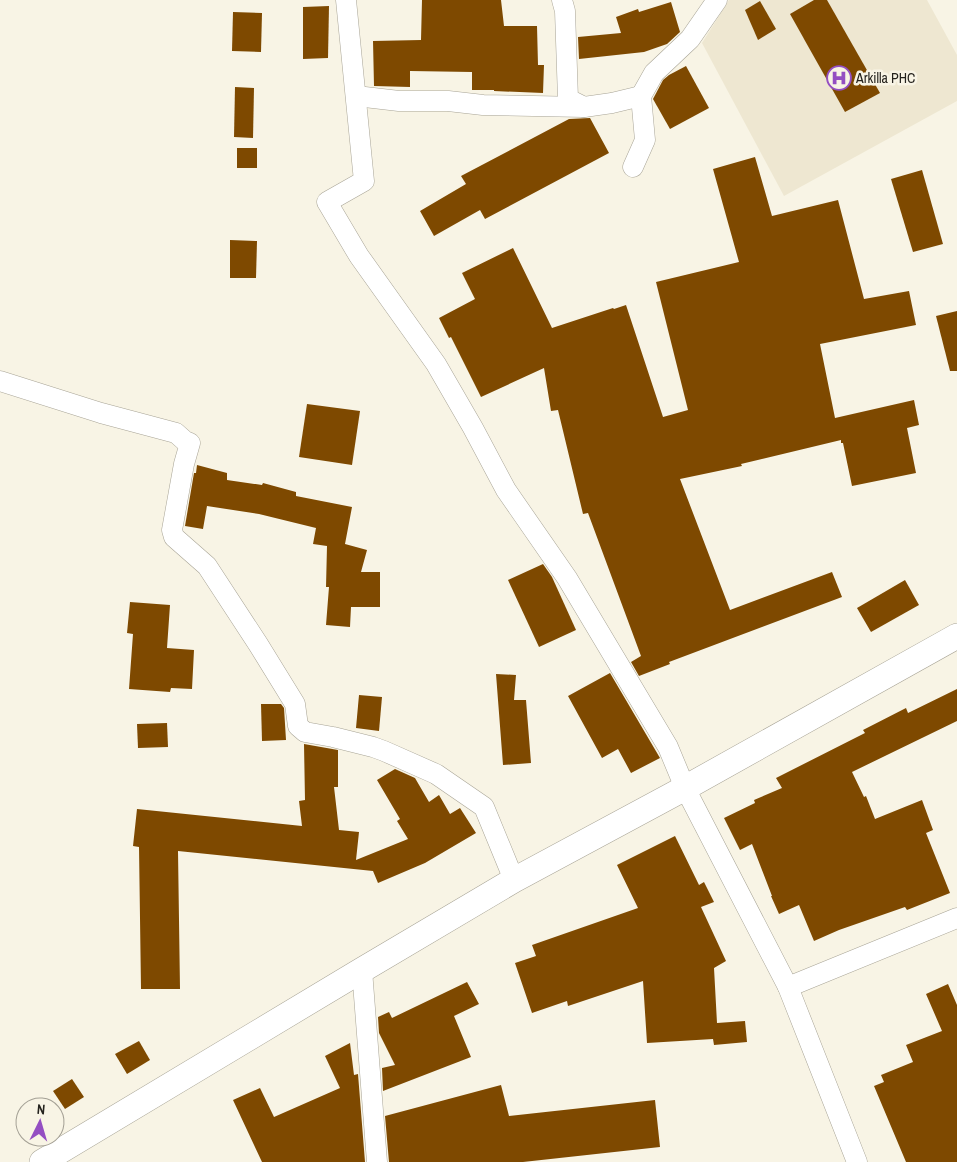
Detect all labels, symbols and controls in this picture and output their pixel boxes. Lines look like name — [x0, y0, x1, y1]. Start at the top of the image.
hospital icon: Arkilla PHC — [826, 65, 852, 91]
place label: Arkilla PHC — [855, 69, 915, 87]
north arrow — [15, 1097, 65, 1147]
text: N — [36, 1100, 46, 1118]

